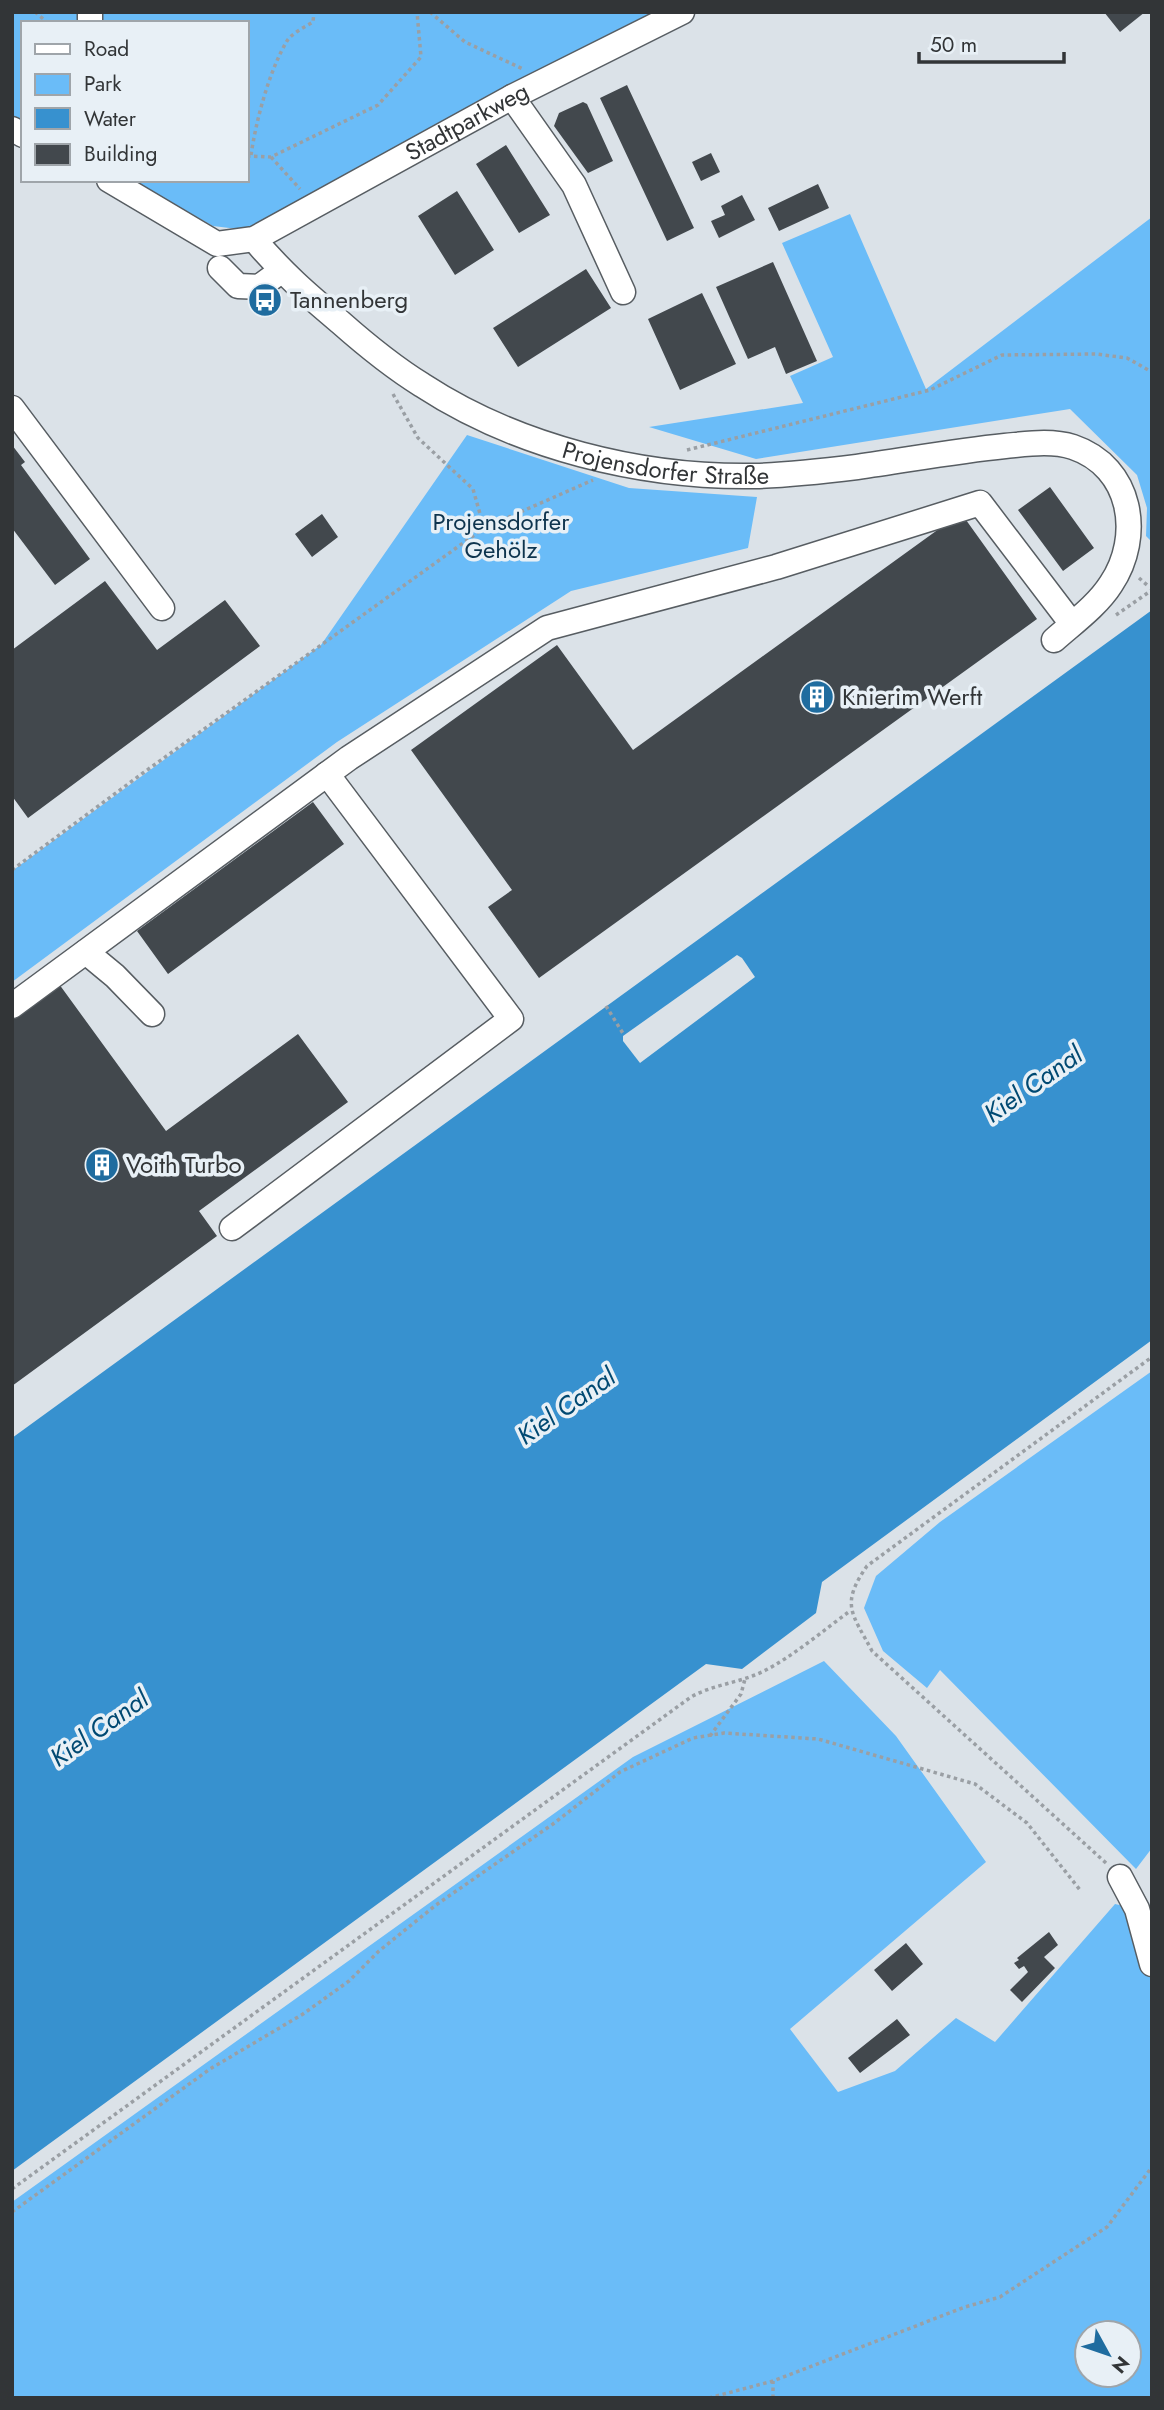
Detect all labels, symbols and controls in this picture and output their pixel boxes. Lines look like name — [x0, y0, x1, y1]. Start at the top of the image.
legend — [21, 21, 248, 182]
scale bar — [919, 21, 1064, 65]
text: 50 m — [930, 30, 977, 60]
text: Road — [84, 34, 129, 64]
text: Park — [84, 69, 122, 99]
street label: Stadtparkweg — [399, 73, 535, 170]
text: Water — [84, 104, 137, 134]
text: Building — [84, 139, 157, 169]
bus stop icon: Tannenberg — [246, 281, 284, 319]
place label: Tannenberg — [290, 282, 408, 317]
street label: Projensdorfer Straße — [558, 432, 770, 493]
park label: Projensdorfer Gehölz — [433, 504, 570, 567]
building icon: Knierim Werft — [798, 678, 836, 716]
place label: Knierim Werft — [842, 679, 982, 714]
water label: Kiel Canal — [976, 1035, 1091, 1132]
building icon: Voith Turbo — [83, 1146, 121, 1184]
place label: Voith Turbo — [126, 1147, 242, 1182]
water label: Kiel Canal — [509, 1357, 624, 1454]
water label: Kiel Canal — [42, 1679, 157, 1776]
north arrow — [1073, 2319, 1143, 2389]
text: N — [1105, 2350, 1136, 2379]

